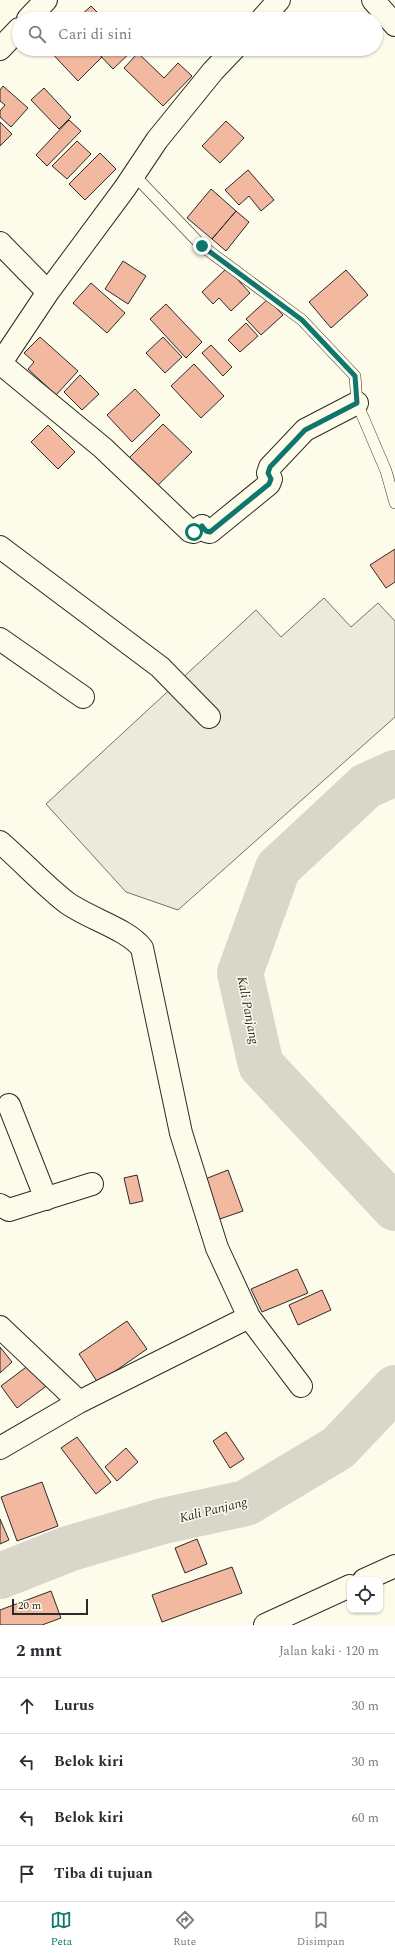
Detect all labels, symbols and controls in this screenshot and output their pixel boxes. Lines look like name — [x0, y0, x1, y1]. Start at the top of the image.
search box — [12, 12, 383, 56]
icon: search — [26, 23, 48, 45]
text: Cari di sini — [58, 23, 132, 46]
route end — [193, 237, 211, 255]
route start — [185, 523, 203, 541]
water label: Kali Panjang — [232, 974, 265, 1047]
water label: Kali Panjang — [177, 1492, 250, 1528]
map controls — [347, 1577, 383, 1613]
button: locate — [347, 1577, 383, 1613]
scale bar — [12, 1597, 88, 1616]
text: 20 m — [18, 1597, 41, 1614]
text: 2 mnt — [16, 1638, 62, 1664]
text: Jalan kaki · 120 m — [279, 1641, 379, 1661]
text: Lurus — [54, 1694, 94, 1717]
icon: ahead — [16, 1695, 38, 1717]
text: 30 m — [352, 1696, 379, 1716]
text: Belok kiri — [54, 1750, 123, 1773]
icon: left — [16, 1751, 38, 1773]
text: 30 m — [352, 1752, 379, 1772]
text: Belok kiri — [54, 1806, 123, 1829]
icon: left — [16, 1807, 38, 1829]
text: 60 m — [352, 1808, 379, 1828]
text: Tiba di tujuan — [54, 1862, 153, 1885]
icon: arrive — [16, 1863, 38, 1885]
tab: Peta — [50, 1909, 72, 1950]
tab: Rute — [173, 1909, 196, 1950]
tab: Disimpan — [297, 1909, 345, 1950]

